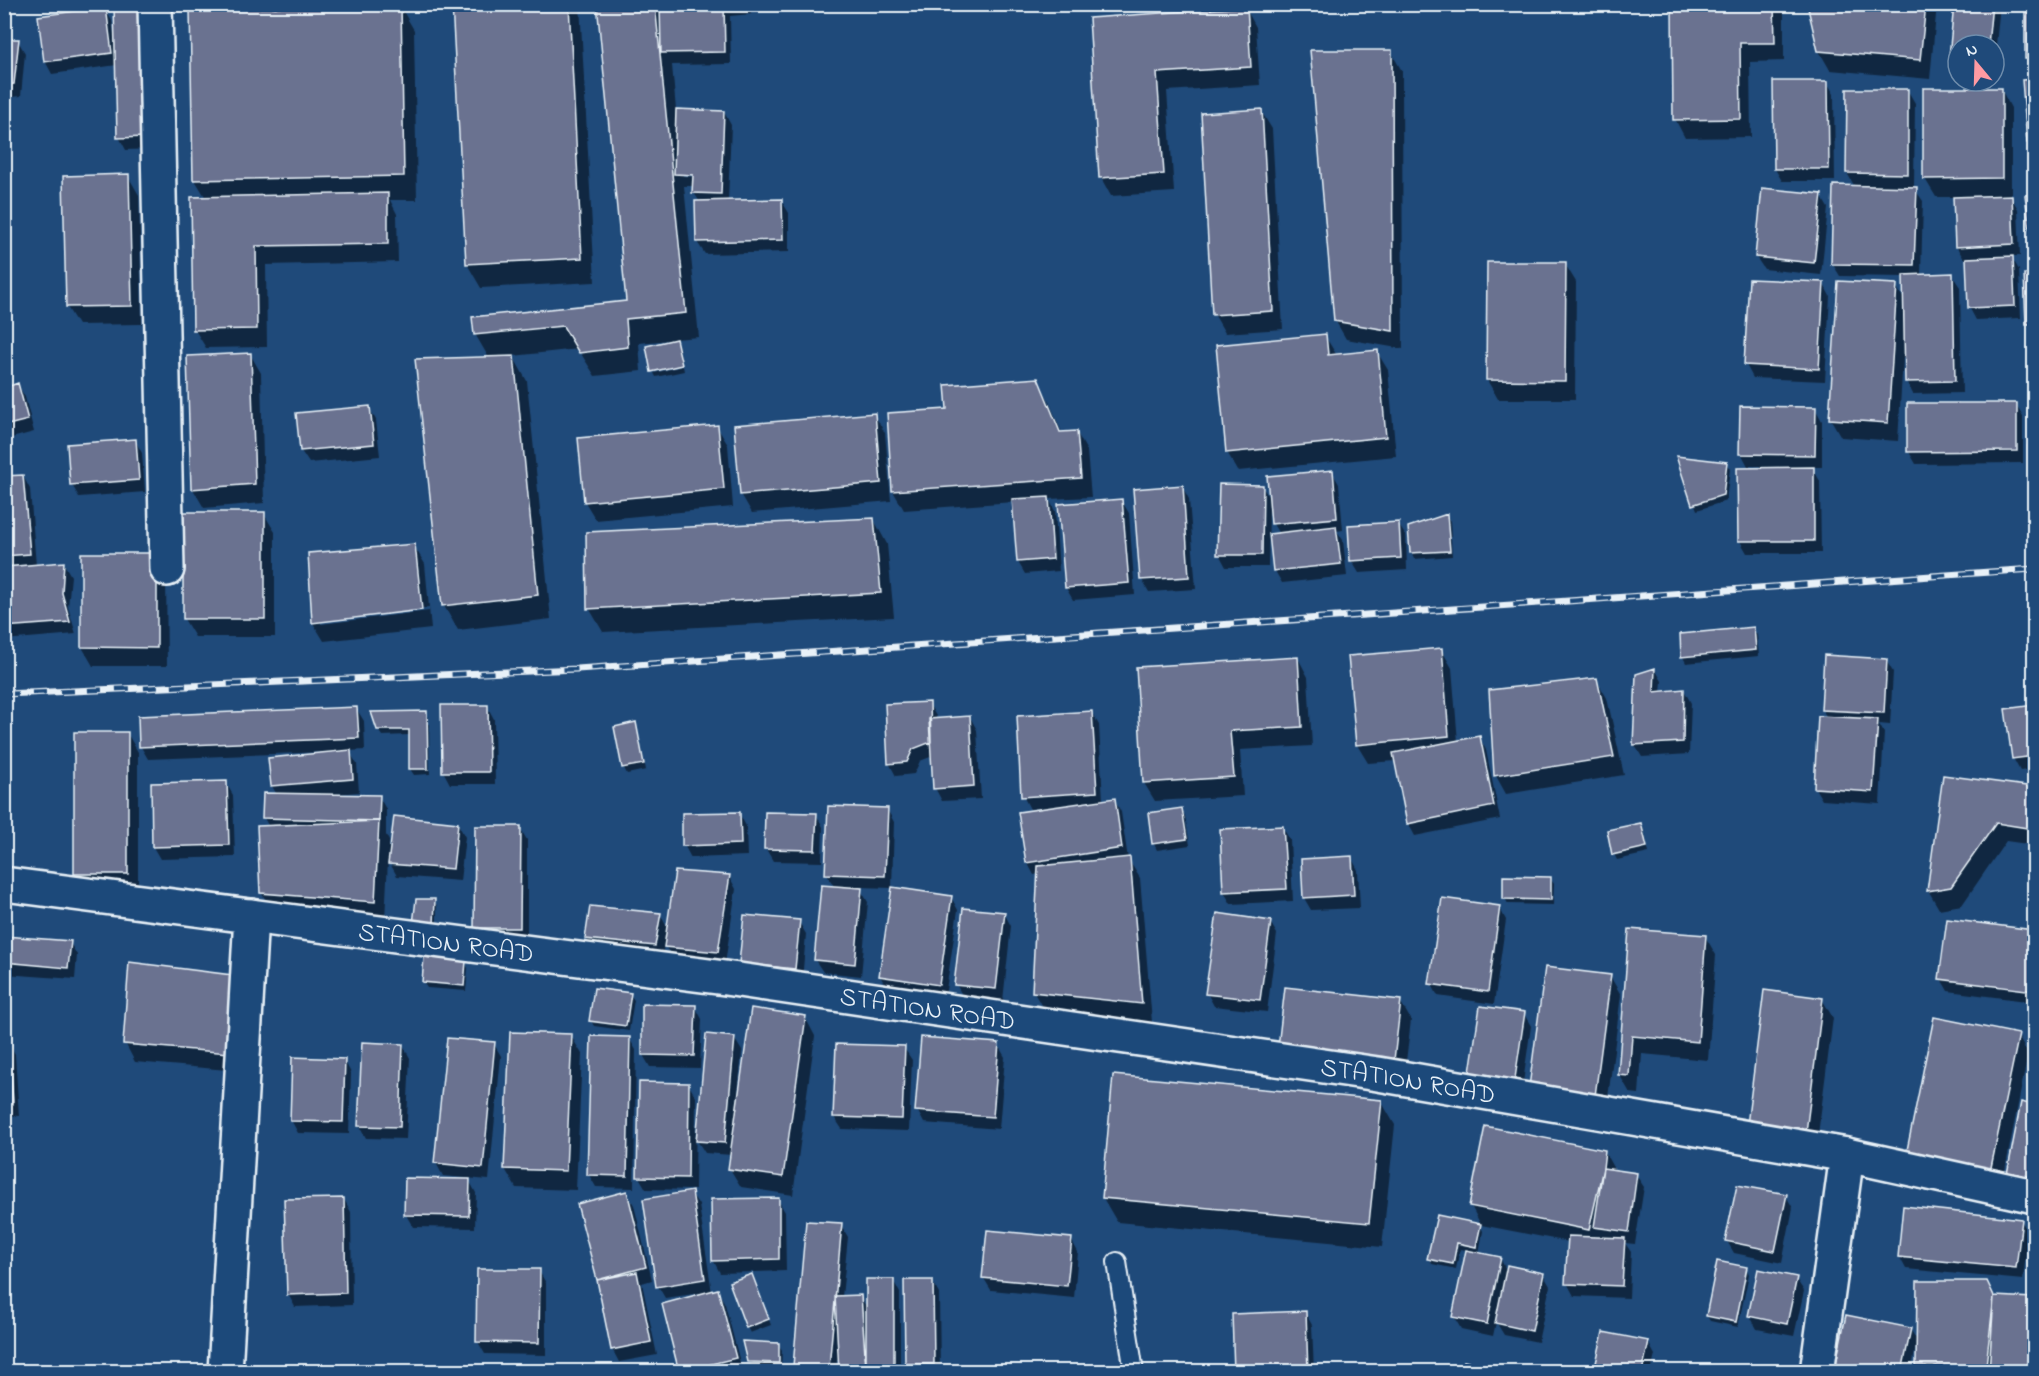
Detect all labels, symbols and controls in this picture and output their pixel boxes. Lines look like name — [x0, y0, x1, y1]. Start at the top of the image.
north arrow — [1946, 33, 2006, 93]
text: N — [1963, 38, 1981, 64]
street label: STATION ROAD — [356, 914, 536, 975]
street label: STATION ROAD — [837, 979, 1017, 1042]
street label: STATION ROAD — [1318, 1050, 1498, 1116]

